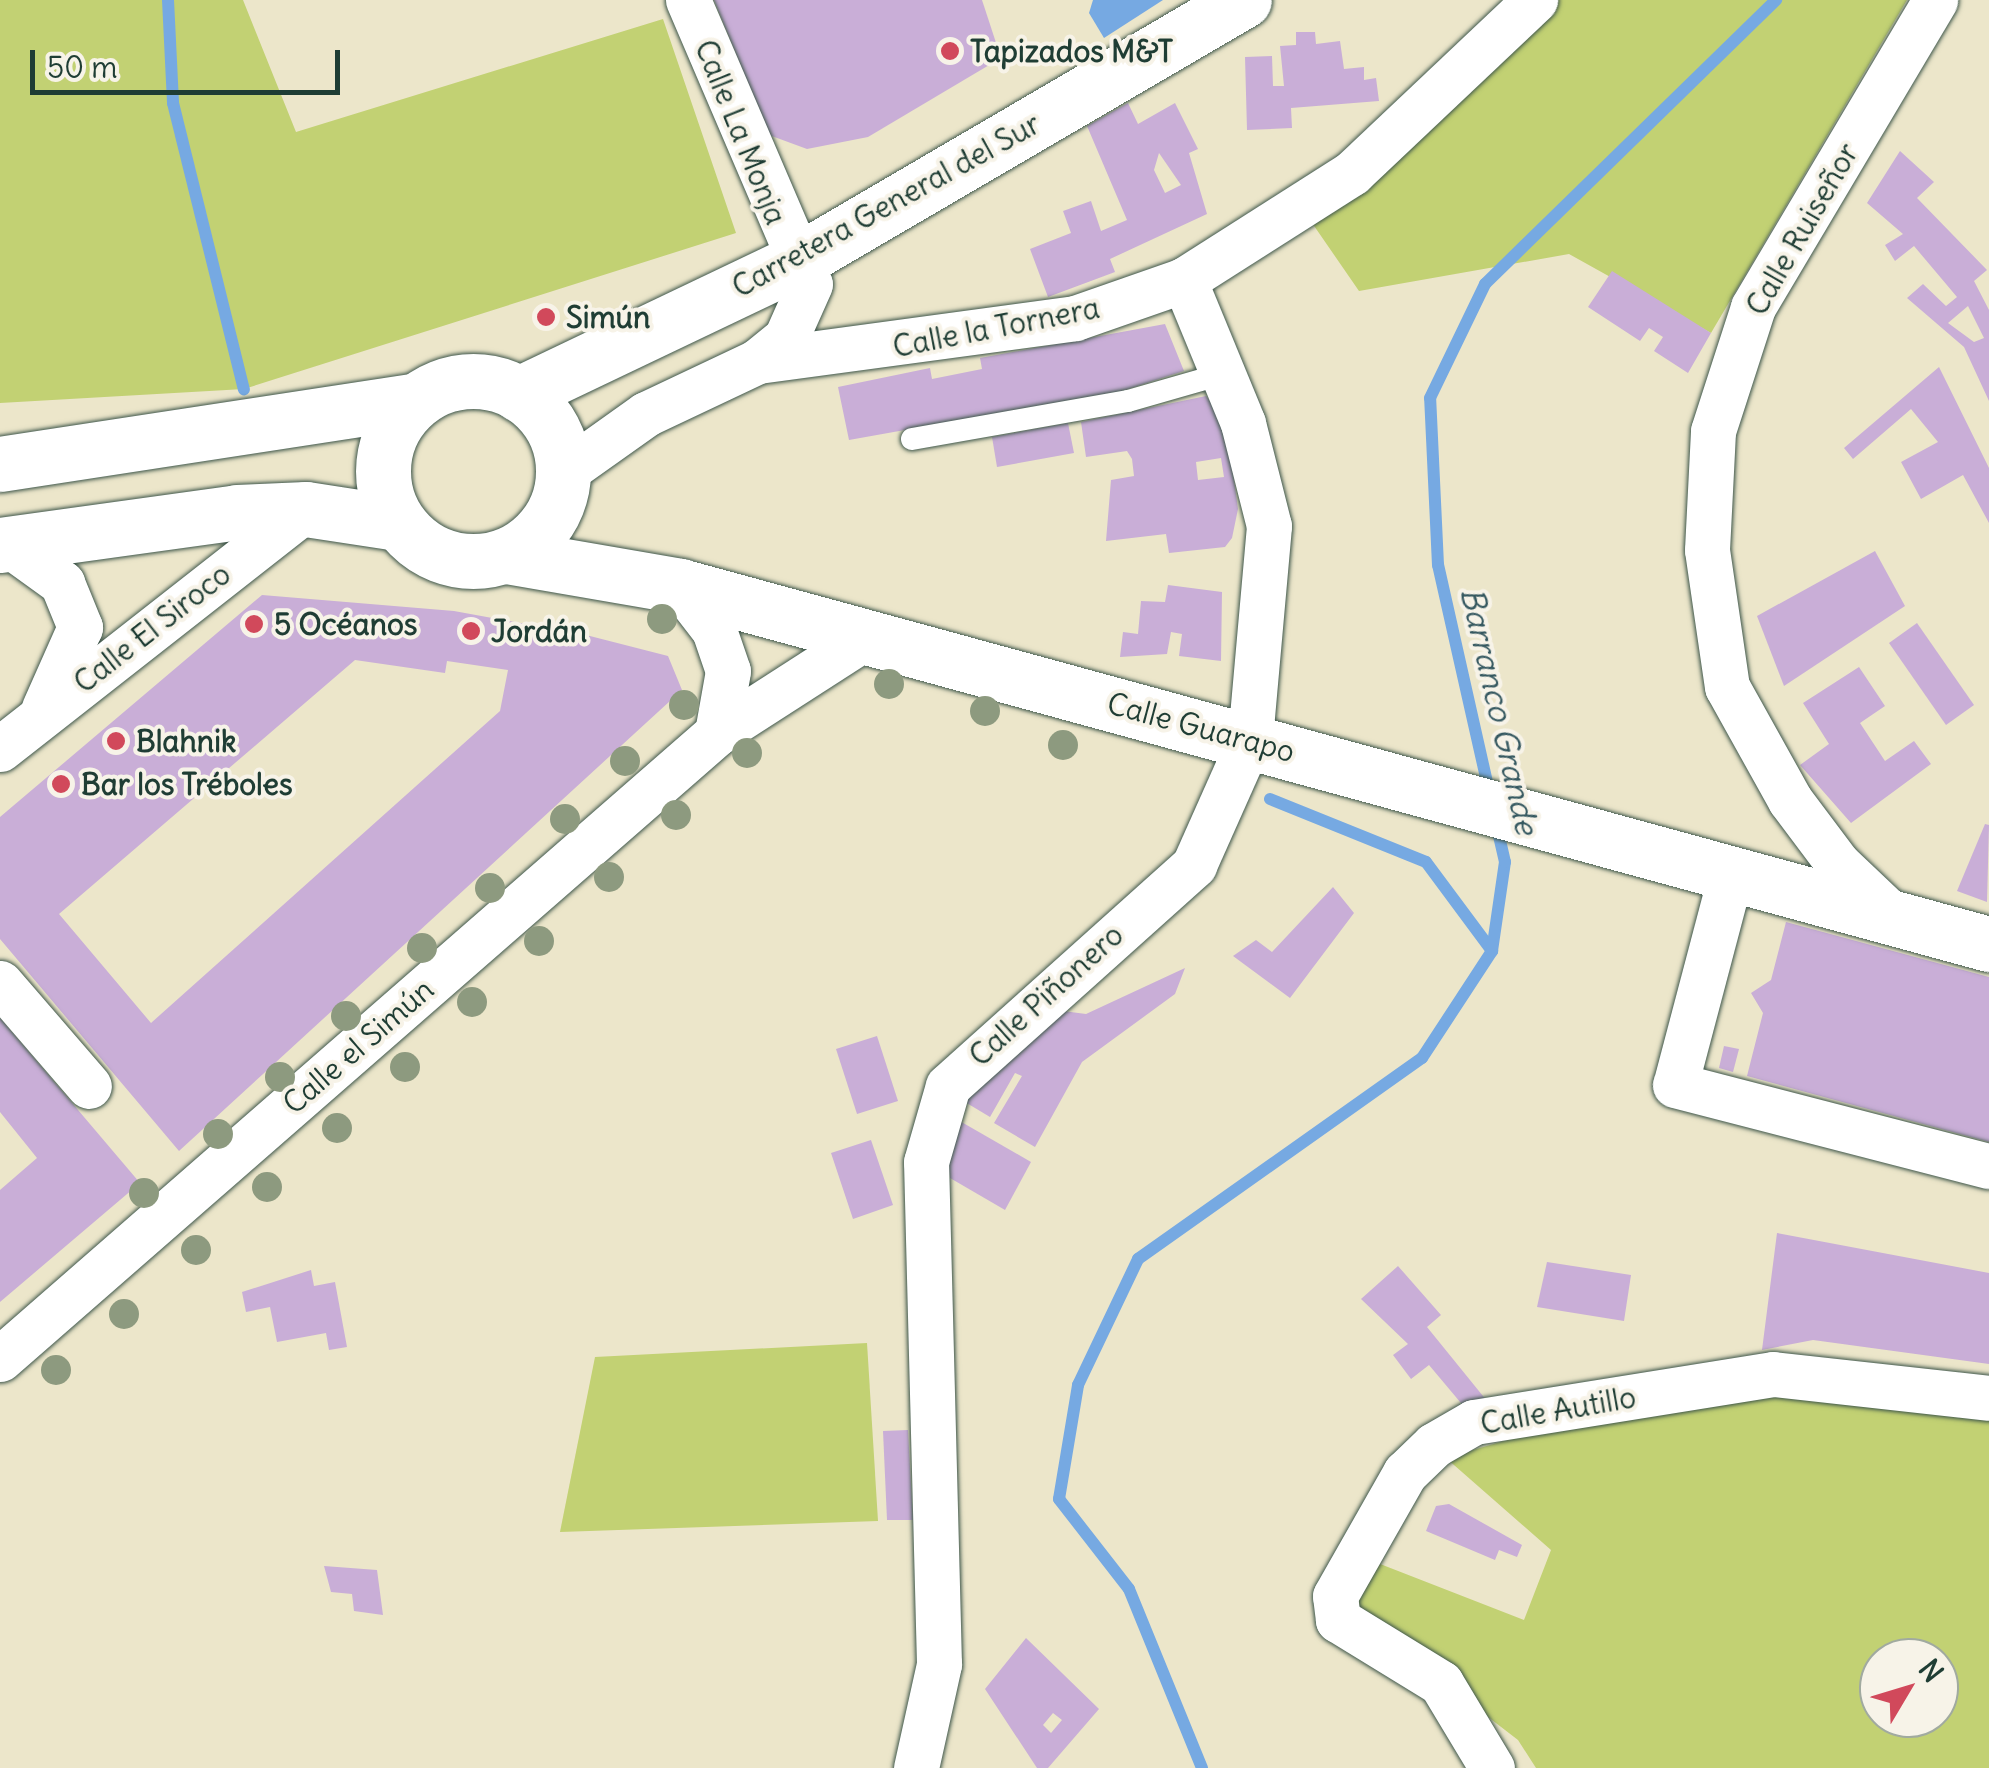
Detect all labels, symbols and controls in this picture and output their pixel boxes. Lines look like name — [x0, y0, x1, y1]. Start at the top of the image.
scale bar — [35, 30, 345, 92]
place label: Tapizados M&T — [970, 33, 1173, 69]
street label: Calle La Monja — [688, 34, 794, 230]
marker: Tapizados M&T — [939, 40, 961, 62]
text: 50 m — [47, 48, 117, 86]
street label: Carretera General del Sur — [726, 105, 1046, 305]
street label: Calle Ruiseñor — [1738, 137, 1866, 321]
street label: Calle la Tornera — [890, 289, 1102, 365]
place label: Simún — [566, 299, 650, 335]
marker: Simún — [535, 306, 557, 328]
street label: Calle El Siroco — [66, 556, 238, 700]
water label: Barranco Grande — [1452, 584, 1546, 838]
place label: 5 Océanos — [274, 606, 418, 642]
marker: 5 Océanos — [243, 613, 265, 635]
place label: Jordán — [491, 613, 587, 649]
marker: Jordán — [460, 620, 482, 642]
street label: Calle Guarapo — [1103, 685, 1299, 769]
place label: Blahnik — [136, 723, 236, 759]
marker: Blahnik — [105, 730, 127, 752]
place label: Bar los Tréboles — [81, 766, 293, 802]
marker: Bar los Tréboles — [50, 773, 72, 795]
street label: Calle Piñonero — [962, 916, 1130, 1074]
street label: Calle el Simún — [275, 971, 441, 1121]
street label: Calle Autillo — [1477, 1379, 1639, 1441]
north arrow — [1859, 1638, 1959, 1738]
text: N — [1911, 1652, 1951, 1689]

